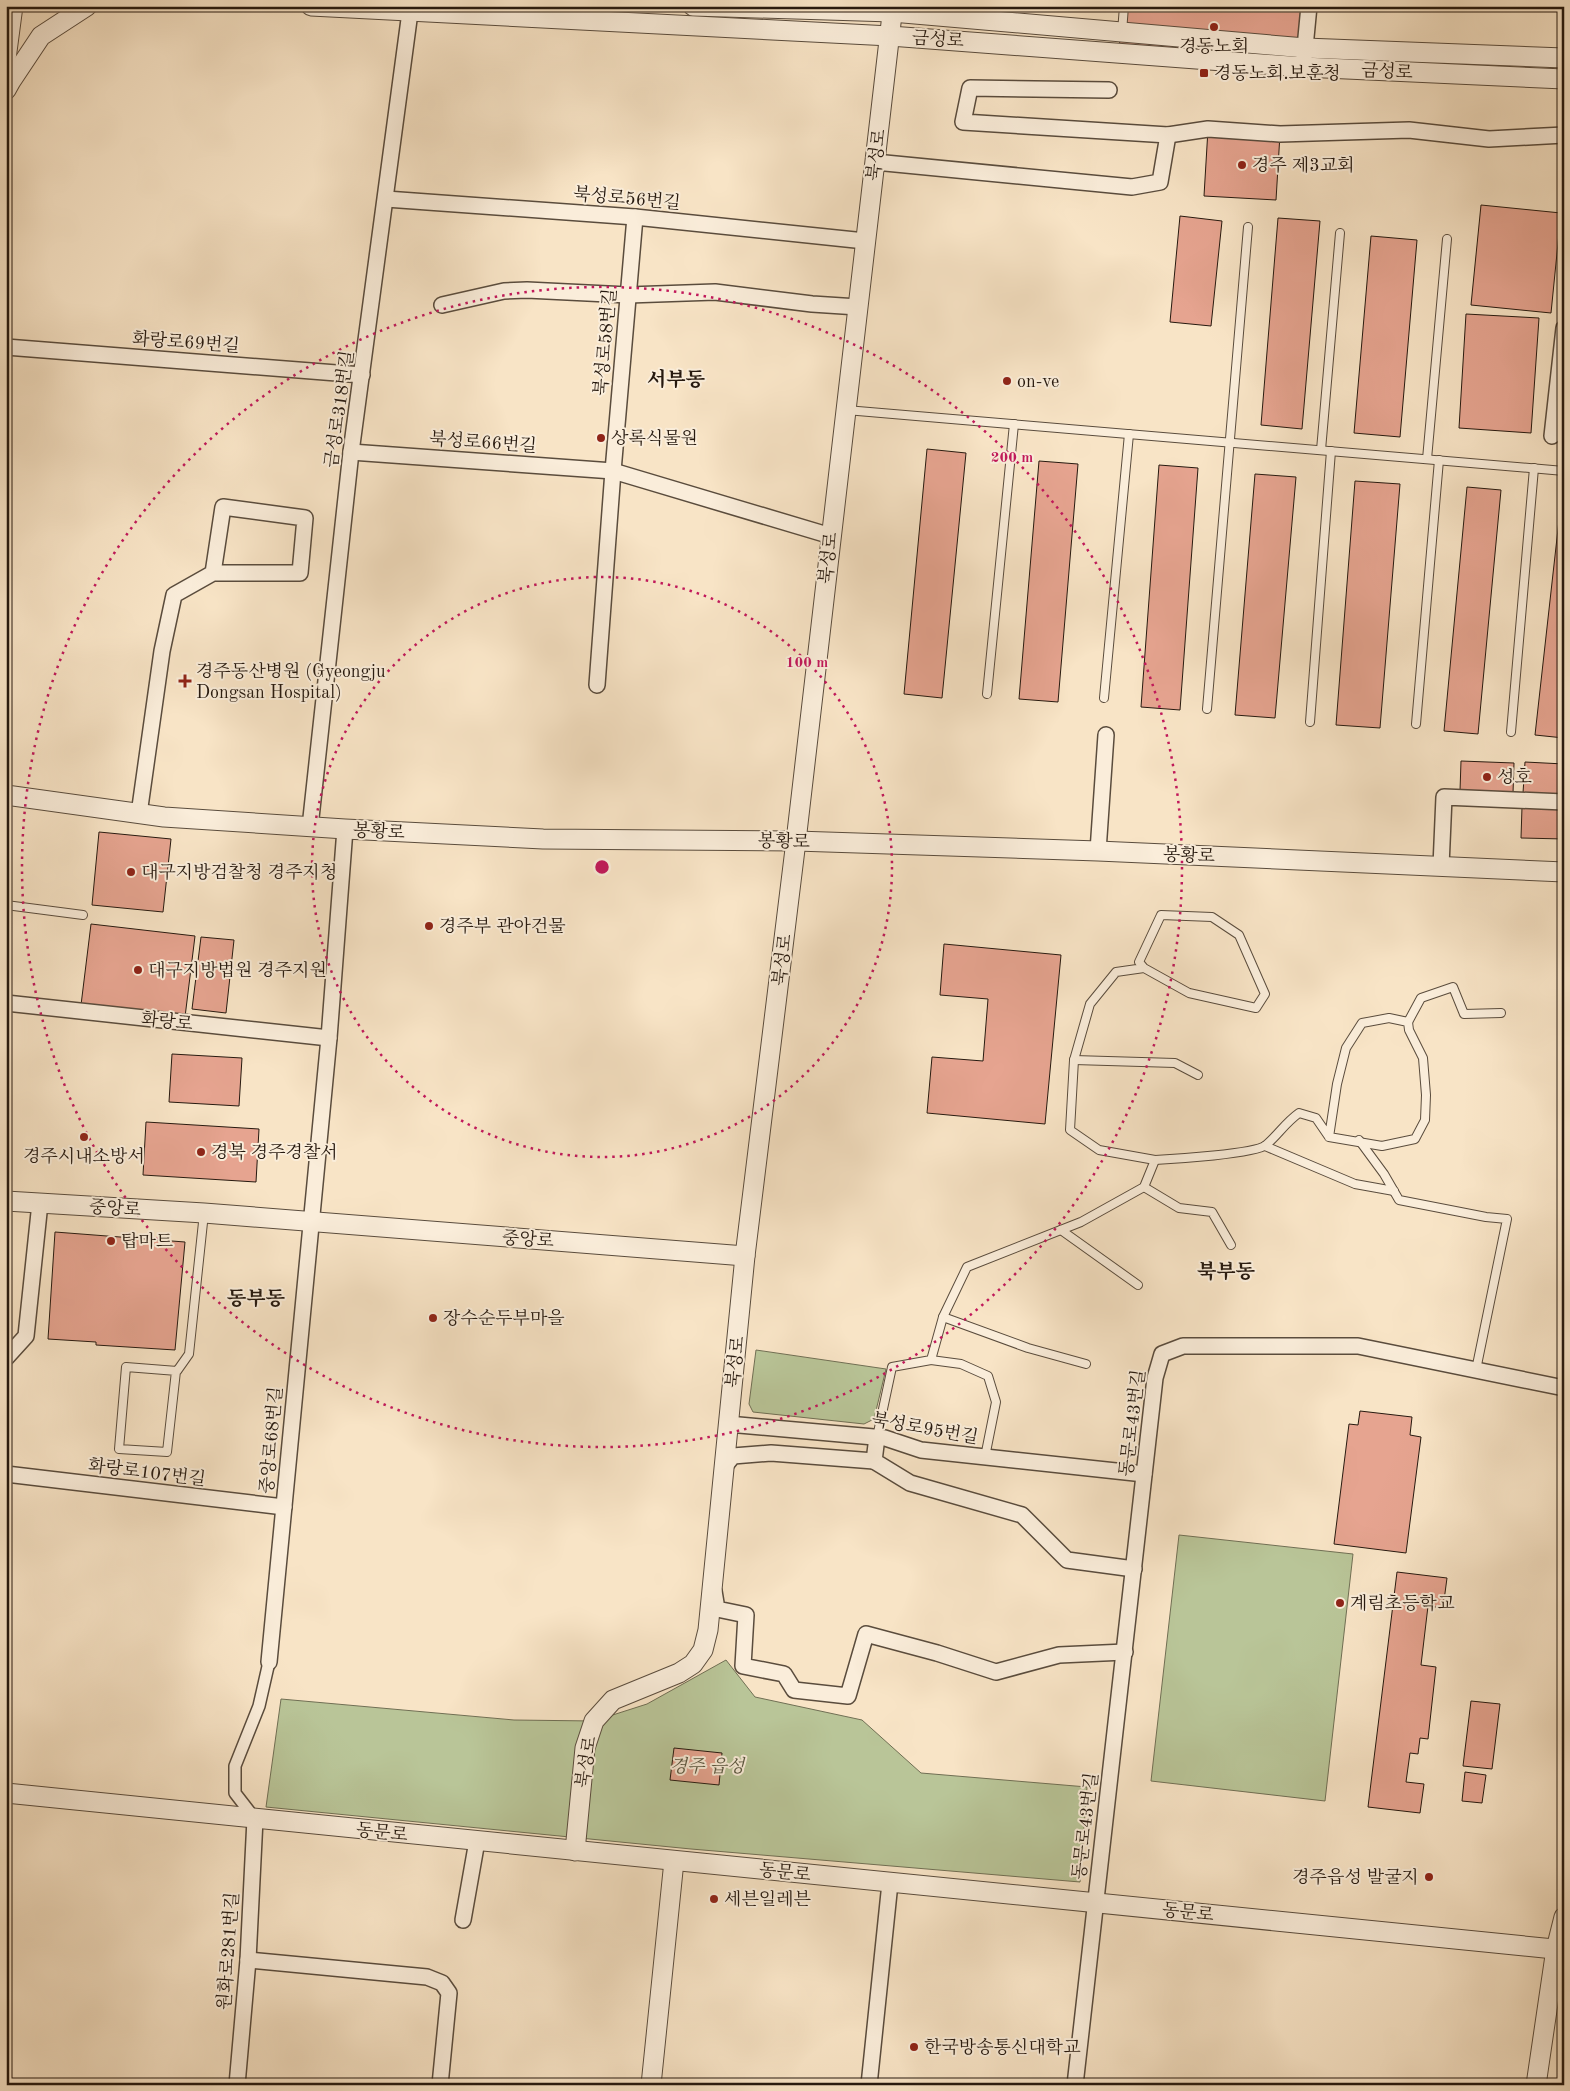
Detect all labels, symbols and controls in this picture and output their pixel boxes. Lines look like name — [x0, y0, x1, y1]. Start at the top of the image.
marker: 경동노회 — [1208, 21, 1220, 33]
street label: 금성로 — [911, 28, 965, 51]
place label: 경동노회 — [1179, 37, 1249, 56]
street label: 금성로 — [1360, 61, 1414, 82]
place label: 경동노회.보훈청 — [1214, 63, 1341, 83]
marker: 경동노회.보훈청 — [1198, 67, 1210, 79]
street label: 북성로 — [863, 128, 889, 182]
place label: 경주 제3교회 — [1252, 156, 1354, 175]
marker: 경주 제3교회 — [1236, 159, 1248, 171]
street label: 북성로56번길 — [572, 183, 682, 213]
street label: 북성로58번길 — [590, 287, 620, 397]
street label: 화랑로69번길 — [132, 329, 240, 356]
street label: 금성로318번길 — [322, 349, 357, 469]
district label: 서부동 — [647, 368, 706, 391]
place label: on-ve — [1017, 373, 1059, 391]
marker: on-ve — [1001, 375, 1013, 387]
street label: 북성로66번길 — [429, 428, 537, 456]
place label: 상록식물원 — [611, 429, 698, 448]
marker: 상록식물원 — [595, 432, 607, 444]
text: 200 m — [991, 451, 1033, 466]
street label: 북성로 — [815, 531, 841, 585]
text: 100 m — [786, 656, 828, 671]
place label: 경주동산병원 (Gyeongju Dongsan Hospital) — [196, 662, 386, 702]
marker: 경주동산병원 (Gyeongju Dongsan Hospital) — [178, 674, 192, 688]
place label: 성호 — [1497, 767, 1532, 787]
marker: 성호 — [1481, 771, 1493, 783]
street label: 봉황로 — [352, 820, 406, 842]
street label: 봉황로 — [758, 831, 810, 851]
street label: 봉황로 — [1163, 844, 1215, 866]
centre of rings — [593, 858, 611, 876]
place label: 대구지방검찰청 경주지청 — [141, 863, 337, 882]
marker: 대구지방검찰청 경주지청 — [125, 866, 137, 878]
place label: 경주부 관아건물 — [439, 917, 566, 936]
marker: 경주부 관아건물 — [423, 920, 435, 932]
street label: 북성로 — [769, 933, 795, 987]
place label: 대구지방법원 경주지원 — [148, 961, 327, 980]
marker: 대구지방법원 경주지원 — [132, 964, 144, 976]
street label: 화랑로 — [140, 1009, 194, 1034]
marker: 경주시내소방서 — [78, 1131, 90, 1143]
place label: 경북 경주경찰서 — [211, 1142, 338, 1162]
marker: 경북 경주경찰서 — [195, 1146, 207, 1158]
place label: 경주시내소방서 — [23, 1147, 145, 1166]
street label: 중앙로 — [88, 1197, 142, 1220]
street label: 중앙로 — [501, 1228, 555, 1251]
place label: 탑마트 — [121, 1232, 174, 1251]
marker: 탑마트 — [105, 1235, 117, 1247]
district label: 북부동 — [1197, 1261, 1256, 1283]
district label: 동부동 — [227, 1288, 286, 1310]
place label: 장수순두부마을 — [443, 1309, 565, 1328]
marker: 장수순두부마을 — [427, 1312, 439, 1324]
street label: 북성로 — [722, 1335, 748, 1389]
street label: 동문로43번길 — [1116, 1368, 1148, 1478]
street label: 중앙로68번길 — [257, 1386, 286, 1495]
street label: 북성로95번길 — [870, 1409, 980, 1447]
street label: 화랑로107번길 — [87, 1456, 207, 1489]
place label: 계림초등학교 — [1350, 1594, 1455, 1613]
marker: 계림초등학교 — [1334, 1597, 1346, 1609]
street label: 북성로 — [572, 1735, 600, 1789]
park label: 경주 읍성 — [670, 1756, 746, 1776]
street label: 동문로43번길 — [1069, 1771, 1101, 1881]
street label: 동문로 — [355, 1820, 409, 1845]
street label: 동문로 — [758, 1860, 812, 1885]
place label: 경주읍성 발굴지 — [1292, 1867, 1419, 1887]
marker: 경주읍성 발굴지 — [1423, 1871, 1435, 1883]
place label: 세븐일레븐 — [724, 1889, 812, 1909]
street label: 원화로281번길 — [215, 1891, 242, 2011]
marker: 세븐일레븐 — [708, 1893, 720, 1905]
street label: 동문로 — [1161, 1900, 1215, 1925]
place label: 한국방송통신대학교 — [924, 2037, 1081, 2057]
marker: 한국방송통신대학교 — [908, 2041, 920, 2053]

